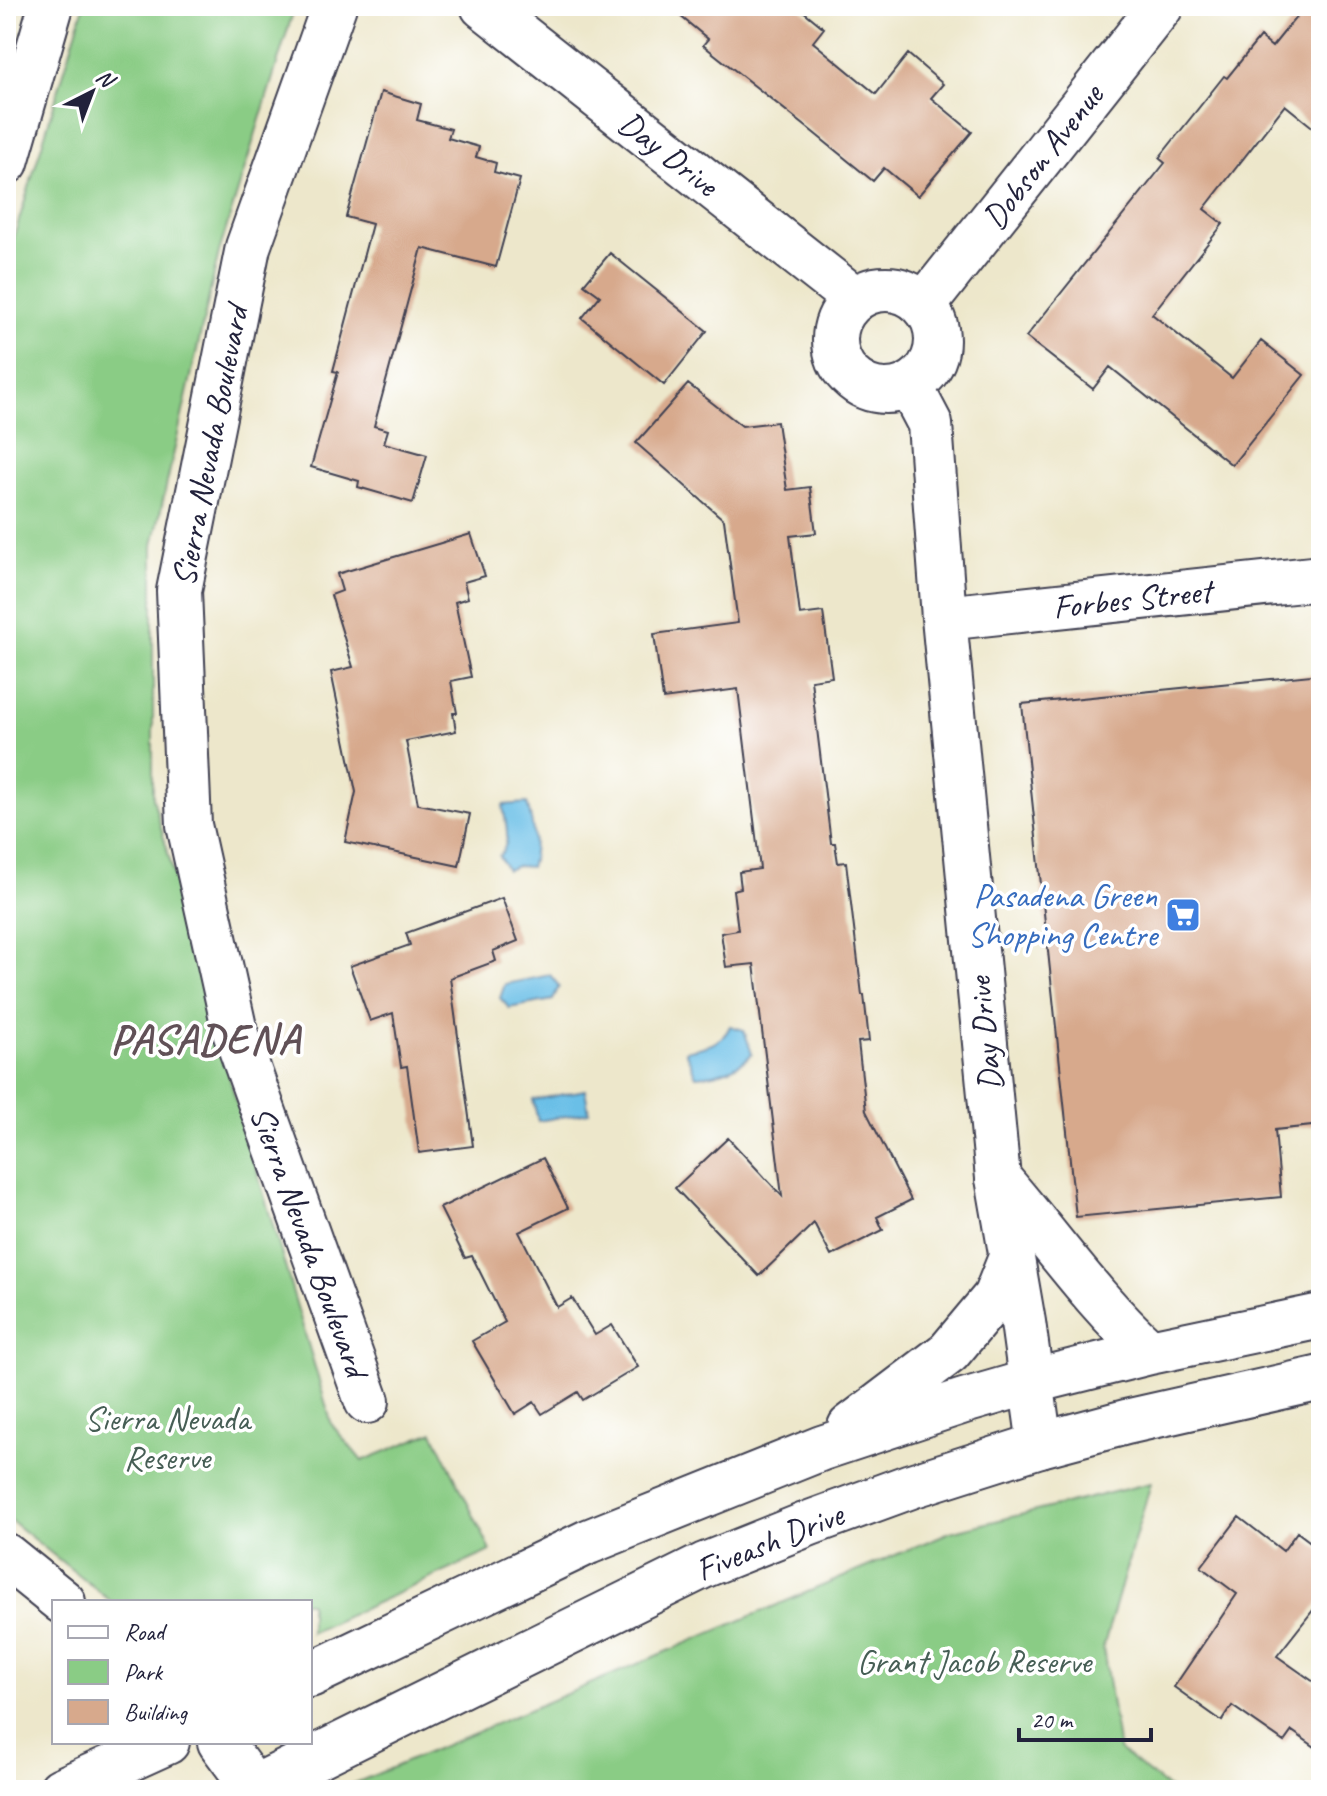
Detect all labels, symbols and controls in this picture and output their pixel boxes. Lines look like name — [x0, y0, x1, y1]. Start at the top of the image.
north arrow — [52, 52, 132, 132]
text: N — [90, 63, 122, 95]
street label: Dobson Avenue — [972, 74, 1113, 237]
street label: Day Drive — [610, 101, 728, 207]
street label: Sierra Nevada Boulevard — [161, 297, 259, 590]
street label: Forbes Street — [1051, 568, 1218, 628]
place label: Pasadena Green Shopping Centre — [967, 874, 1160, 956]
supermarket icon: Pasadena Green Shopping Centre — [1164, 896, 1202, 934]
street label: Day Drive — [957, 973, 1012, 1093]
district label: PASADENA — [111, 1013, 302, 1066]
street label: Sierra Nevada Boulevard — [241, 1100, 380, 1387]
park label: Sierra Nevada Reserve — [84, 1397, 253, 1479]
street label: Fiveash Drive — [689, 1492, 851, 1590]
legend — [52, 1600, 312, 1744]
text: Road — [124, 1617, 168, 1647]
park label: Grant Jacob Reserve — [857, 1640, 1093, 1683]
text: Park — [124, 1657, 164, 1687]
scale bar — [1019, 1692, 1151, 1742]
text: Building — [124, 1697, 189, 1727]
text: 20 m — [1031, 1705, 1074, 1735]

